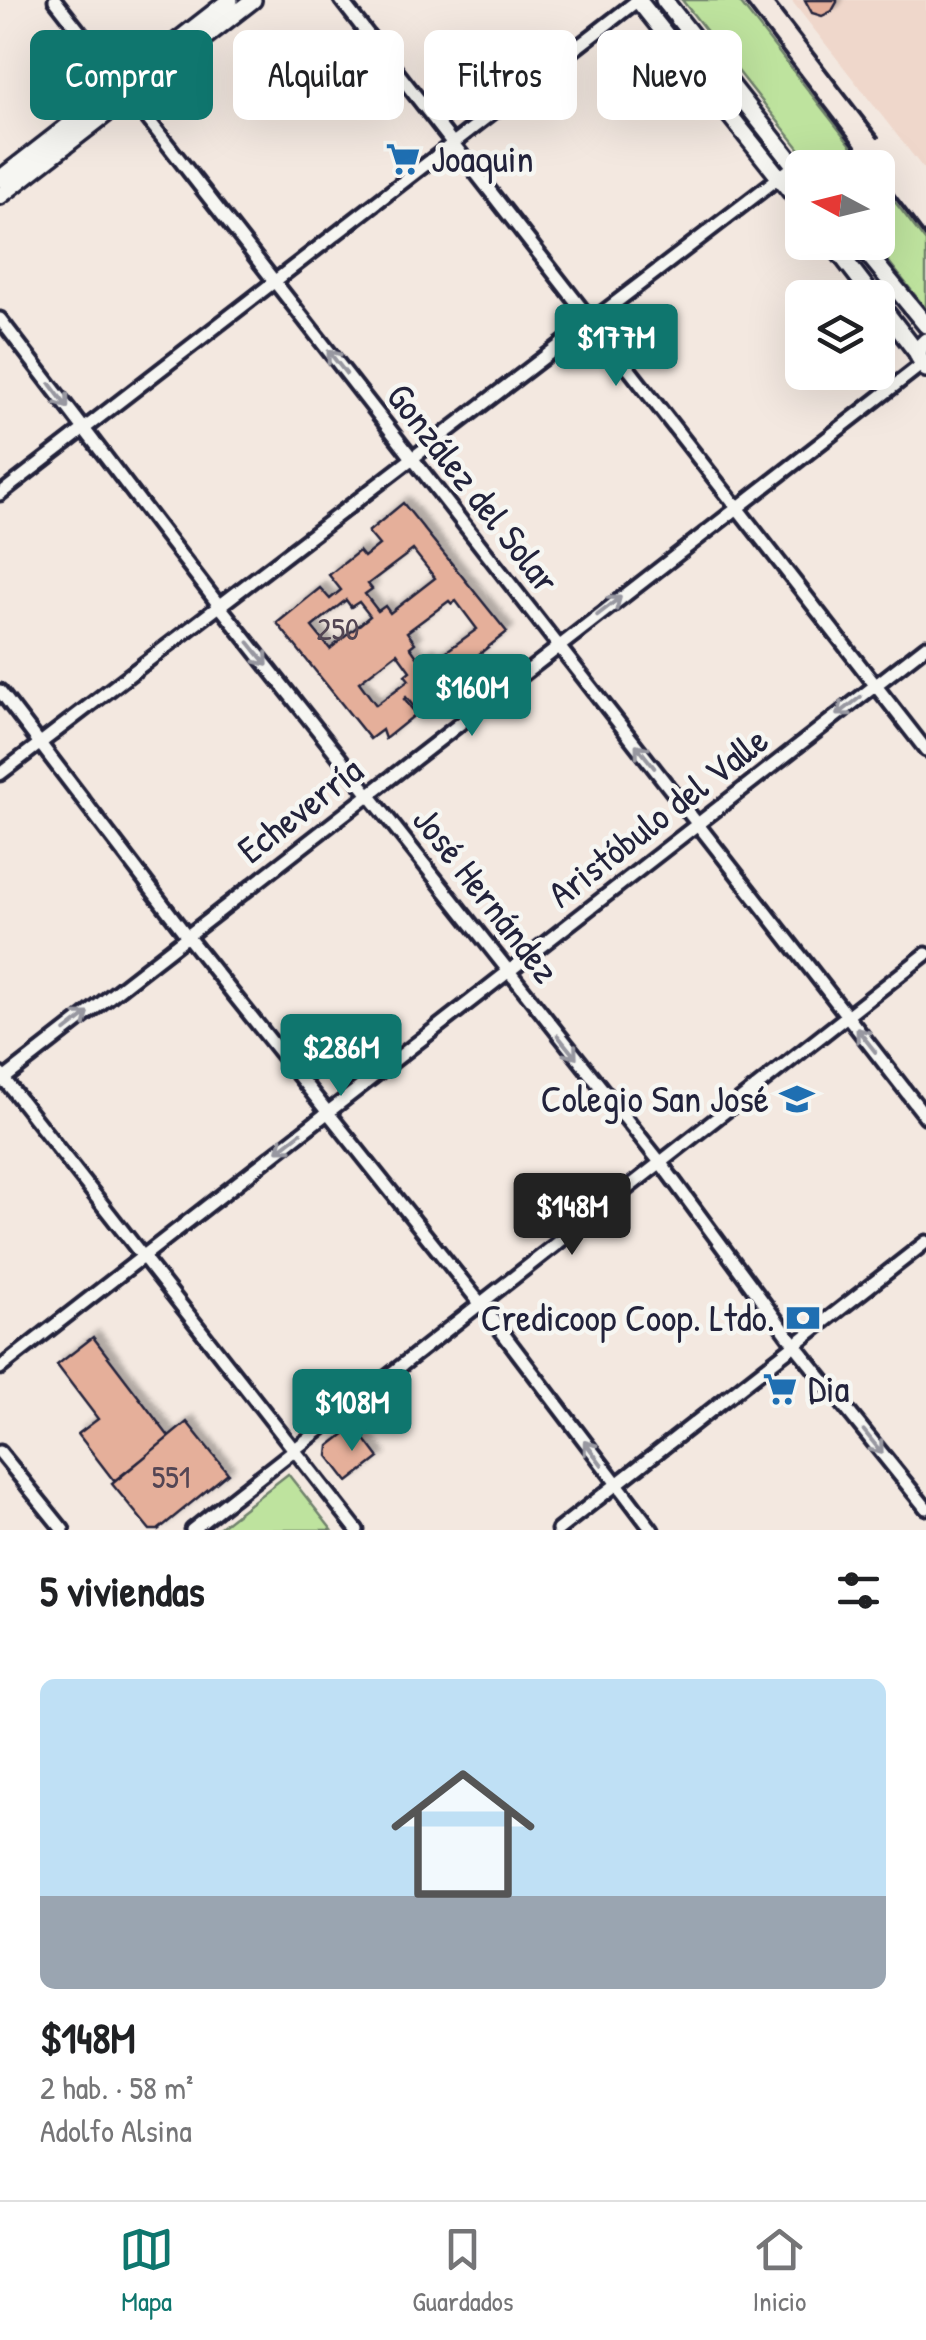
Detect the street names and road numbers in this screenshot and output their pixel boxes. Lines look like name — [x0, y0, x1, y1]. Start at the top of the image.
street label: González del Solar — [375, 372, 572, 603]
street label: Aristóbulo del Valle — [536, 714, 778, 919]
street label: Echeverría — [226, 744, 373, 875]
street label: José Hernández — [401, 795, 572, 993]

